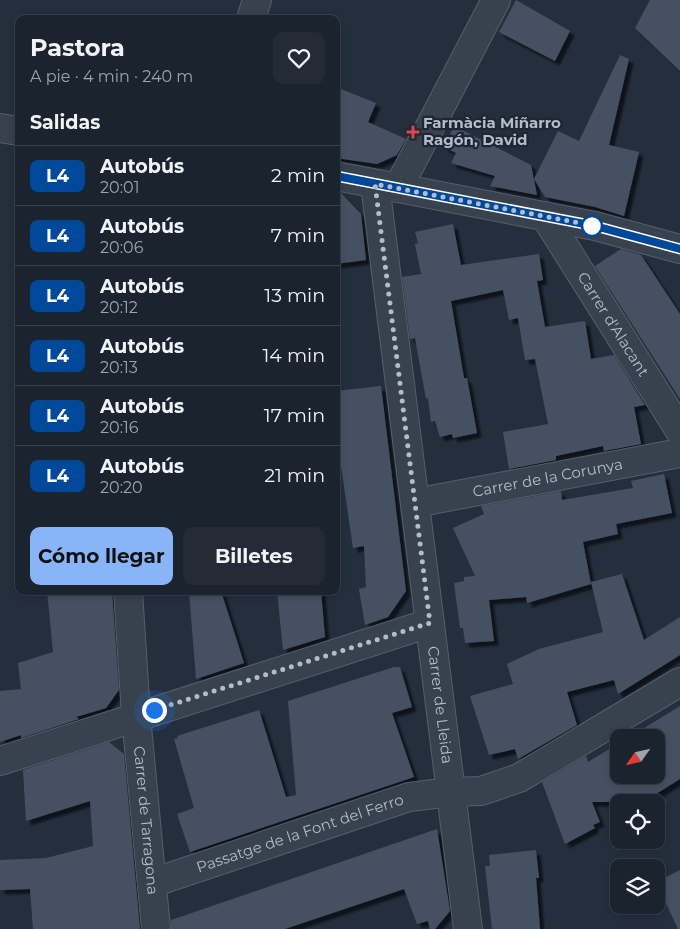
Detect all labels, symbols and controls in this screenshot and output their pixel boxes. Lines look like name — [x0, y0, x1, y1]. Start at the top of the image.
button: heart — [273, 32, 325, 84]
text: Pastora — [30, 33, 125, 62]
text: A pie · 4 min · 240 m — [30, 67, 193, 86]
text: Salidas — [30, 111, 100, 134]
place label: Farmàcia Miñarro Ragón, David — [423, 113, 561, 149]
marker: Farmàcia Miñarro Ragón, David — [407, 126, 419, 138]
text: Autobús — [100, 155, 184, 178]
text: 2 min — [271, 164, 325, 187]
text: L4 — [46, 165, 69, 187]
text: 20:01 — [100, 178, 139, 197]
text: Autobús — [100, 215, 184, 238]
unlabelled marker — [581, 215, 603, 237]
text: 7 min — [271, 224, 325, 247]
text: L4 — [46, 225, 69, 247]
text: 20:06 — [100, 238, 143, 257]
street label: Carrer d'Alacant — [574, 268, 653, 380]
text: Autobús — [100, 275, 184, 298]
text: 13 min — [264, 284, 325, 307]
text: L4 — [46, 285, 69, 307]
text: 20:12 — [100, 298, 138, 317]
text: Autobús — [100, 335, 184, 358]
text: 14 min — [262, 344, 325, 367]
text: L4 — [46, 345, 69, 367]
text: 20:13 — [100, 358, 138, 377]
text: Autobús — [100, 395, 184, 418]
text: 17 min — [264, 404, 325, 427]
text: L4 — [46, 405, 69, 427]
text: 20:16 — [100, 418, 139, 437]
street label: Carrer de la Corunya — [471, 454, 624, 501]
text: Autobús — [100, 455, 184, 478]
text: 21 min — [264, 464, 325, 487]
text: L4 — [46, 465, 69, 487]
text: 20:20 — [100, 478, 143, 497]
button: Cómo llegar — [30, 527, 173, 585]
button: Billetes — [183, 527, 325, 585]
street label: Carrer de Lleida — [424, 645, 457, 765]
your location — [142, 698, 167, 723]
north arrow — [610, 729, 665, 784]
map controls — [610, 729, 665, 914]
street label: Carrer de Tarragona — [130, 745, 163, 895]
street label: Passatge de la Font del Ferro — [194, 790, 406, 877]
button: locate — [610, 794, 665, 849]
button: layers — [610, 859, 665, 914]

